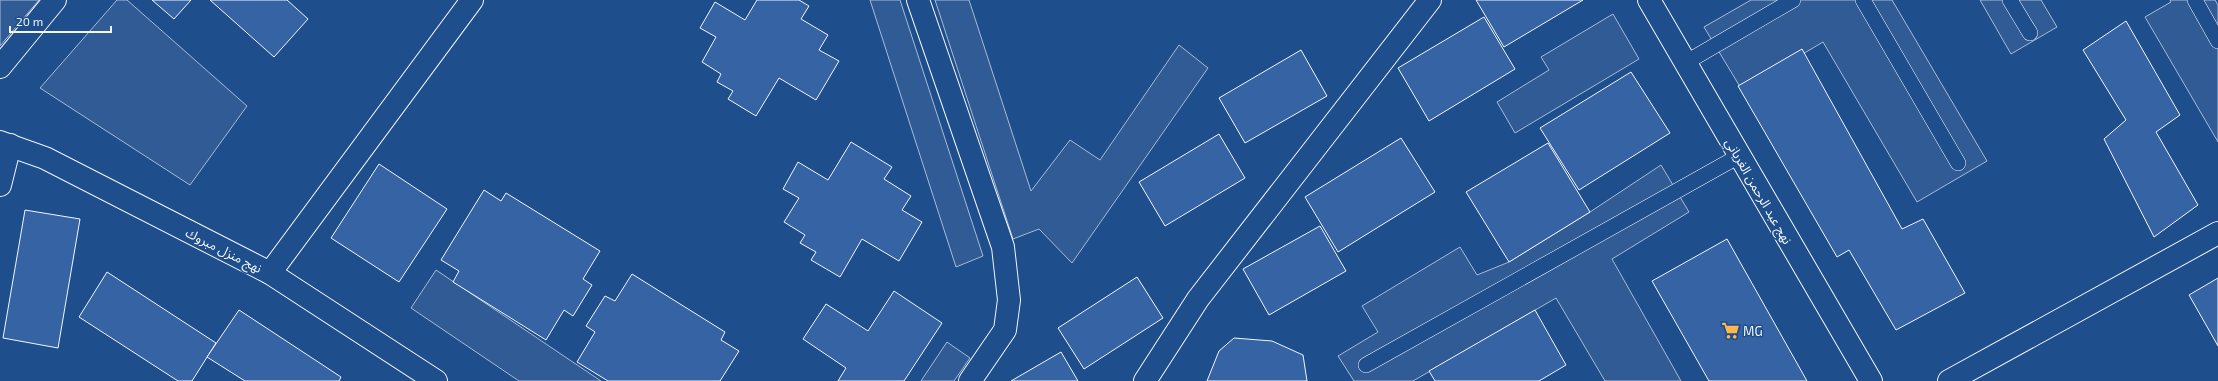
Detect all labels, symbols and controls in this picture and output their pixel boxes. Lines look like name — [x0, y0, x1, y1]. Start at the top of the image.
scale bar — [10, 8, 111, 34]
text: 20 m — [16, 14, 43, 28]
street label: نهج عبد الرحمن الغرياني — [1720, 135, 1796, 248]
street label: نهج منزل مبروك — [182, 224, 265, 279]
supermarket icon: MG — [1720, 321, 1740, 341]
place label: MG — [1743, 323, 1763, 339]

